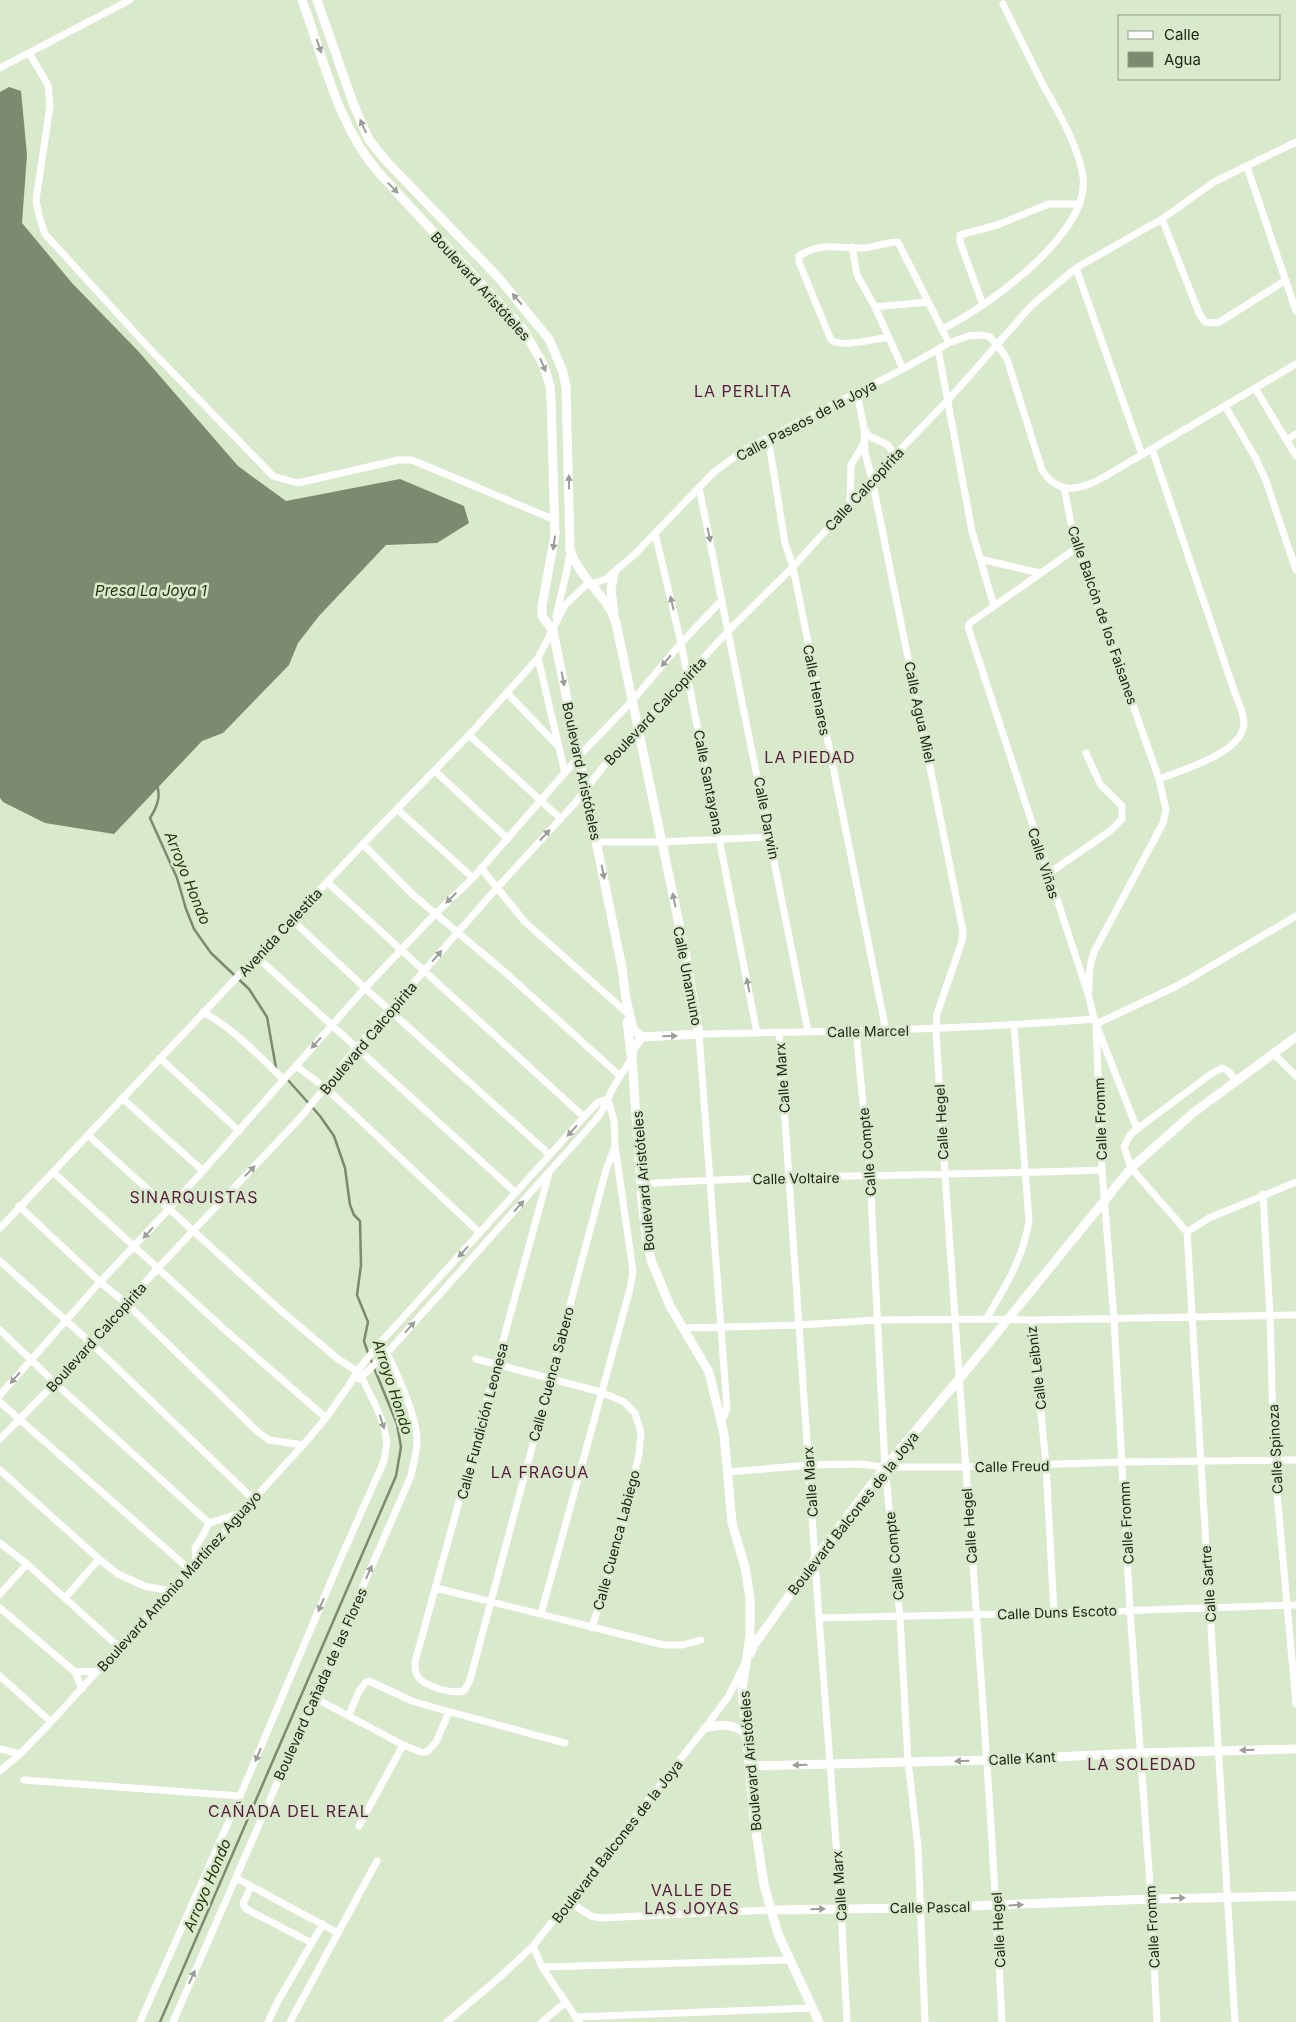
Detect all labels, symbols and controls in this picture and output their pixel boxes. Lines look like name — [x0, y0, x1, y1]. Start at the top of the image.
legend — [1118, 15, 1281, 80]
text: Calle — [1164, 25, 1199, 44]
one-way arrow — [315, 39, 323, 54]
text: Agua — [1164, 50, 1201, 69]
one-way arrow — [358, 119, 367, 134]
one-way arrow — [387, 181, 399, 193]
street label: Boulevard Aristóteles — [428, 228, 534, 344]
one-way arrow — [511, 294, 523, 306]
one-way arrow — [539, 357, 547, 372]
street label: Calle Paseos de la Joya — [733, 376, 879, 464]
district label: LA PERLITA — [694, 381, 792, 401]
street label: Calle Calcopirita — [821, 444, 907, 534]
one-way arrow — [564, 474, 572, 490]
street label: Calle Balcón de los Faisanes — [1064, 523, 1142, 707]
one-way arrow — [705, 527, 713, 542]
one-way arrow — [549, 535, 557, 551]
water label: Presa La Joya 1 — [95, 581, 207, 600]
one-way arrow — [667, 595, 675, 610]
street label: Calle Henares — [800, 643, 834, 737]
street label: Boulevard Calcopirita — [601, 653, 709, 769]
one-way arrow — [660, 655, 671, 668]
street label: Calle Agua Miel — [901, 660, 939, 764]
one-way arrow — [559, 671, 567, 686]
street label: Boulevard Aristóteles — [559, 700, 605, 842]
street label: Calle Santayana — [691, 728, 727, 836]
district label: LA PIEDAD — [764, 747, 856, 767]
street label: Calle Darwin — [751, 775, 783, 861]
street label: Calle Viñas — [1025, 825, 1063, 901]
water label: Arroyo Hondo — [160, 828, 215, 927]
one-way arrow — [539, 829, 551, 841]
one-way arrow — [599, 865, 607, 881]
street label: Avenida Celestita — [235, 884, 325, 980]
one-way arrow — [445, 892, 457, 904]
one-way arrow — [670, 893, 678, 908]
street label: Calle Unamuno — [670, 925, 706, 1027]
one-way arrow — [432, 950, 443, 963]
street label: Boulevard Calcopirita — [316, 978, 420, 1098]
one-way arrow — [744, 978, 752, 993]
street label: Calle Marcel — [827, 1022, 909, 1040]
one-way arrow — [663, 1031, 679, 1039]
one-way arrow — [311, 1036, 322, 1049]
street label: Calle Marx — [771, 1042, 793, 1114]
street label: Calle Fromm — [1090, 1077, 1110, 1161]
street label: Calle Hegel — [931, 1084, 951, 1160]
street label: Calle Compte — [855, 1107, 879, 1197]
street label: Boulevard Aristóteles — [628, 1110, 658, 1252]
one-way arrow — [566, 1124, 578, 1136]
one-way arrow — [244, 1165, 256, 1177]
street label: Calle Voltaire — [752, 1169, 840, 1187]
district label: SINARQUISTAS — [130, 1187, 258, 1207]
one-way arrow — [513, 1200, 524, 1213]
one-way arrow — [142, 1226, 154, 1238]
one-way arrow — [457, 1245, 469, 1257]
street label: Boulevard Calcopirita — [42, 1279, 150, 1395]
street label: Calle Cuenca Sabero — [525, 1305, 577, 1443]
one-way arrow — [404, 1322, 416, 1334]
street label: Calle Leibniz — [1022, 1325, 1050, 1411]
water label: Arroyo Hondo — [368, 1336, 417, 1437]
street label: Calle Fundición Leonesa — [453, 1341, 511, 1501]
one-way arrow — [9, 1371, 20, 1384]
street label: Calle Spinoza — [1264, 1404, 1286, 1494]
one-way arrow — [378, 1415, 386, 1430]
street label: Boulevard Balcones de la Joya — [784, 1428, 922, 1598]
street label: Calle Marx — [799, 1446, 821, 1518]
street label: Calle Freud — [974, 1457, 1050, 1475]
district label: LA FRAGUA — [491, 1462, 589, 1482]
street label: Calle Cuenca Labiego — [589, 1468, 643, 1612]
street label: Calle Fromm — [1115, 1481, 1137, 1565]
street label: Boulevard Antonio Martínez Aguayo — [93, 1487, 265, 1675]
street label: Calle Hegel — [958, 1488, 980, 1564]
street label: Calle Compte — [881, 1511, 907, 1601]
street label: Calle Sartre — [1197, 1545, 1219, 1623]
one-way arrow — [365, 1565, 373, 1579]
street label: Boulevard Cañada de las Flores — [270, 1585, 370, 1783]
one-way arrow — [316, 1598, 324, 1612]
street label: Calle Duns Escoto — [997, 1601, 1117, 1623]
street label: Boulevard Aristóteles — [735, 1690, 765, 1832]
one-way arrow — [1239, 1746, 1255, 1754]
one-way arrow — [253, 1748, 261, 1762]
street label: Calle Kant — [988, 1748, 1056, 1768]
district label: LA SOLEDAD — [1087, 1754, 1197, 1774]
street label: Boulevard Balcones de la Joya — [548, 1756, 686, 1926]
one-way arrow — [954, 1757, 970, 1765]
one-way arrow — [792, 1761, 808, 1769]
district label: CAÑADA DEL REAL — [208, 1801, 370, 1821]
water label: Arroyo Hondo — [179, 1836, 235, 1935]
street label: Calle Marx — [828, 1850, 850, 1922]
district label: VALLE DE LAS JOYAS — [644, 1880, 740, 1918]
street label: Calle Fromm — [1141, 1885, 1163, 1969]
street label: Calle Hegel — [988, 1892, 1008, 1968]
one-way arrow — [1170, 1894, 1186, 1902]
street label: Calle Pascal — [890, 1898, 970, 1916]
one-way arrow — [1008, 1900, 1024, 1908]
one-way arrow — [811, 1905, 827, 1913]
one-way arrow — [189, 1970, 197, 1984]

